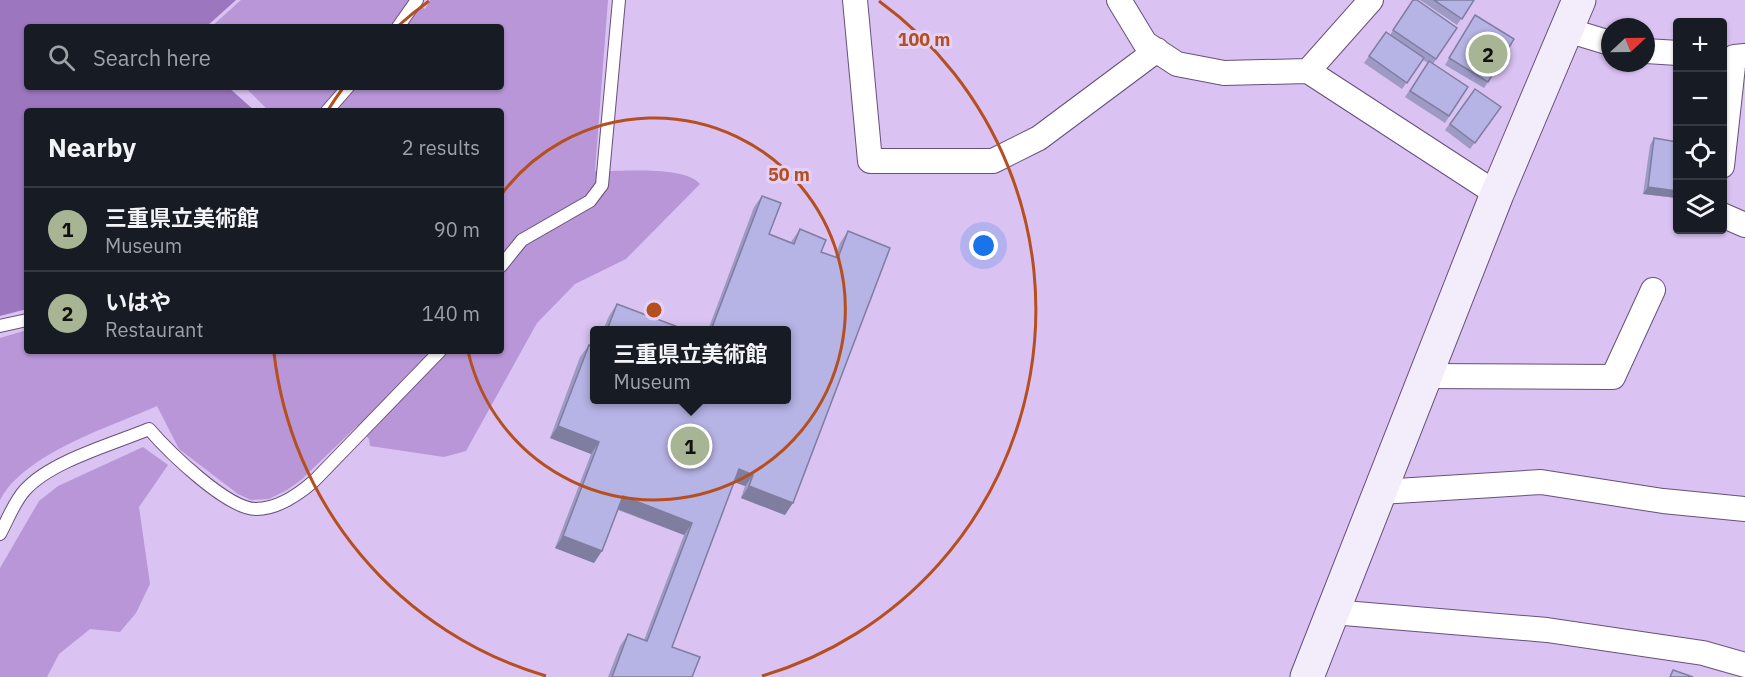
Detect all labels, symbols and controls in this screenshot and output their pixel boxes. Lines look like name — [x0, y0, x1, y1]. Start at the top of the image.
north arrow — [1601, 18, 1655, 72]
map controls — [1673, 18, 1727, 234]
button: + — [1673, 18, 1727, 72]
search box — [24, 24, 504, 90]
text: 100 m — [898, 28, 950, 51]
pin: 2 — [1468, 32, 1508, 76]
icon: search — [45, 41, 78, 74]
text: Search here — [93, 43, 211, 72]
button: − — [1673, 72, 1727, 126]
button: locate — [1673, 126, 1727, 180]
text: Nearby — [48, 130, 136, 164]
text: 2 results — [402, 134, 480, 161]
text: 50 m — [768, 163, 810, 186]
button: layers — [1673, 180, 1727, 234]
text: 三重県立美術館 — [105, 203, 259, 232]
text: 1 — [62, 216, 74, 243]
text: 90 m — [434, 216, 480, 243]
your location — [969, 231, 998, 260]
text: Museum — [105, 232, 182, 259]
text: いはや — [105, 287, 171, 316]
text: 2 — [62, 300, 74, 327]
text: 140 m — [422, 300, 480, 327]
centre of rings — [644, 300, 664, 320]
text: Restaurant — [105, 316, 203, 343]
popup — [590, 326, 791, 404]
text: 三重県立美術館 — [613, 339, 768, 368]
text: Museum — [613, 368, 691, 395]
pin: 1 — [670, 424, 710, 468]

